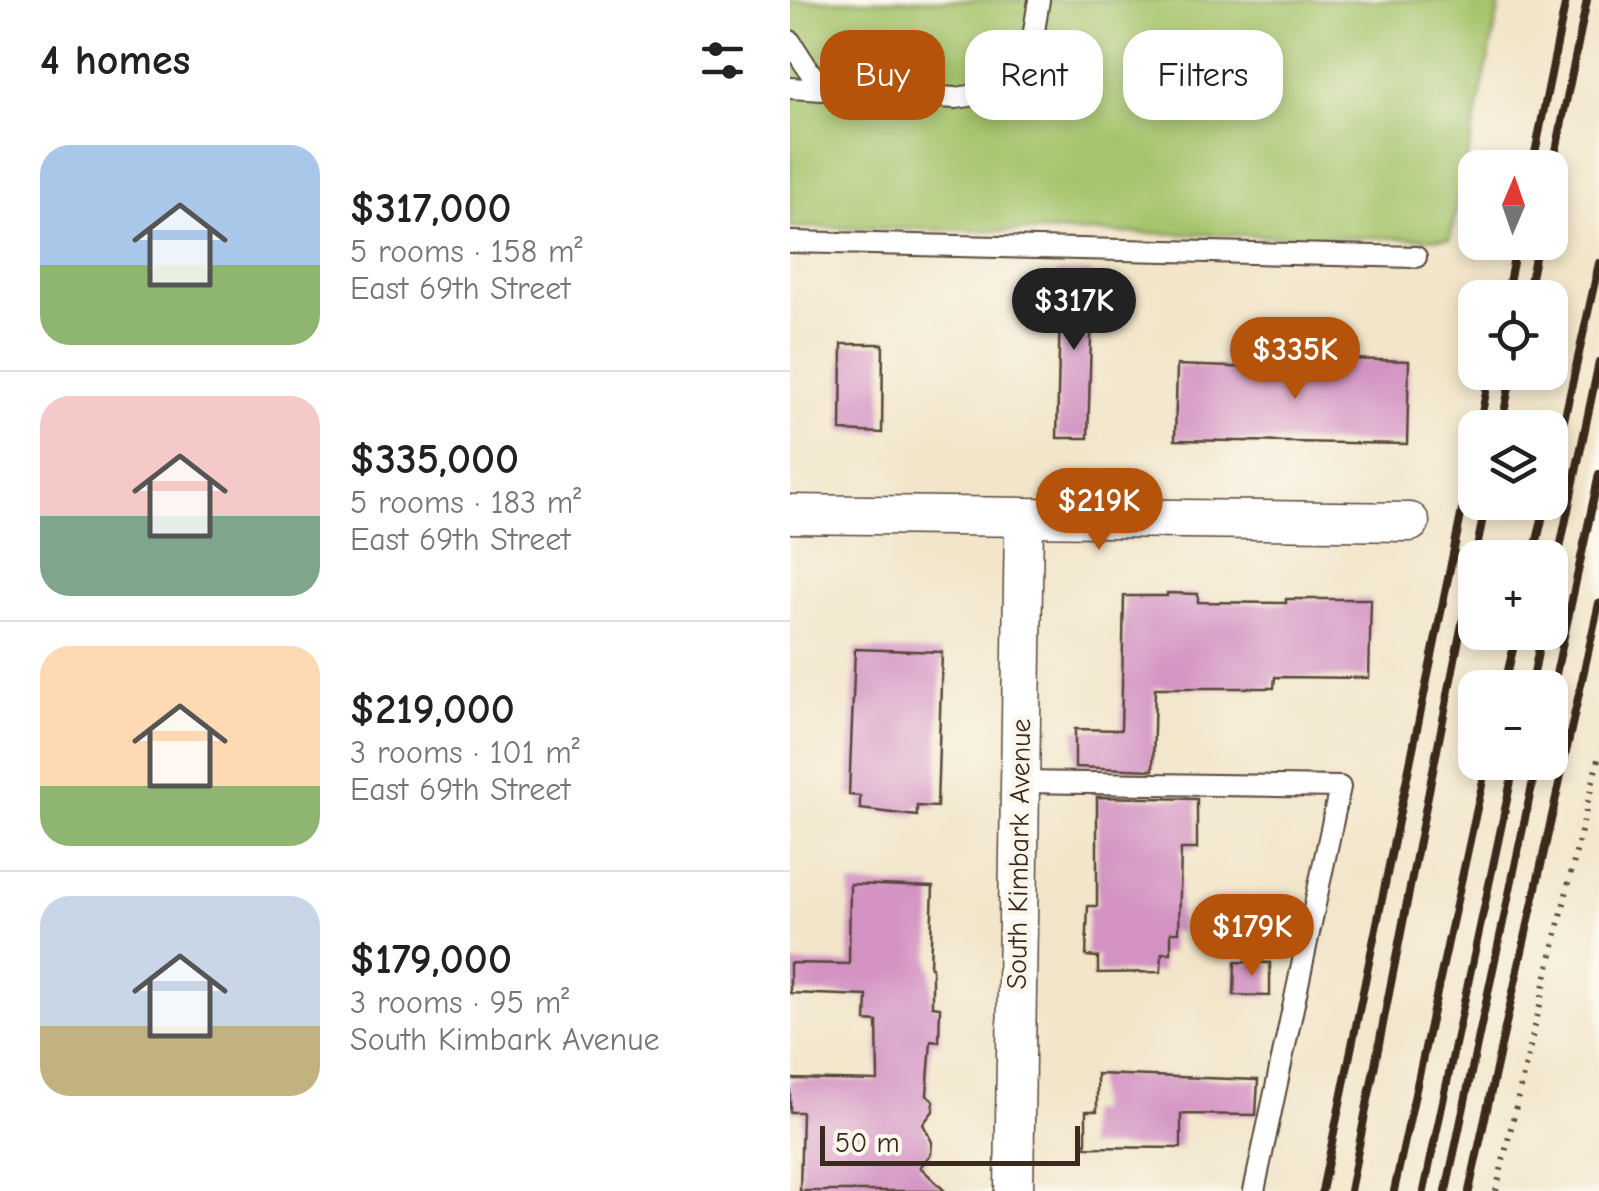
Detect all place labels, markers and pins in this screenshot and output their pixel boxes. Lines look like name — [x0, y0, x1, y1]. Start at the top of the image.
pin: $317K — [1004, 268, 1144, 353]
pin: $335K — [1225, 317, 1365, 402]
pin: $219K — [1029, 468, 1169, 553]
pin: $179K — [1182, 894, 1322, 979]

